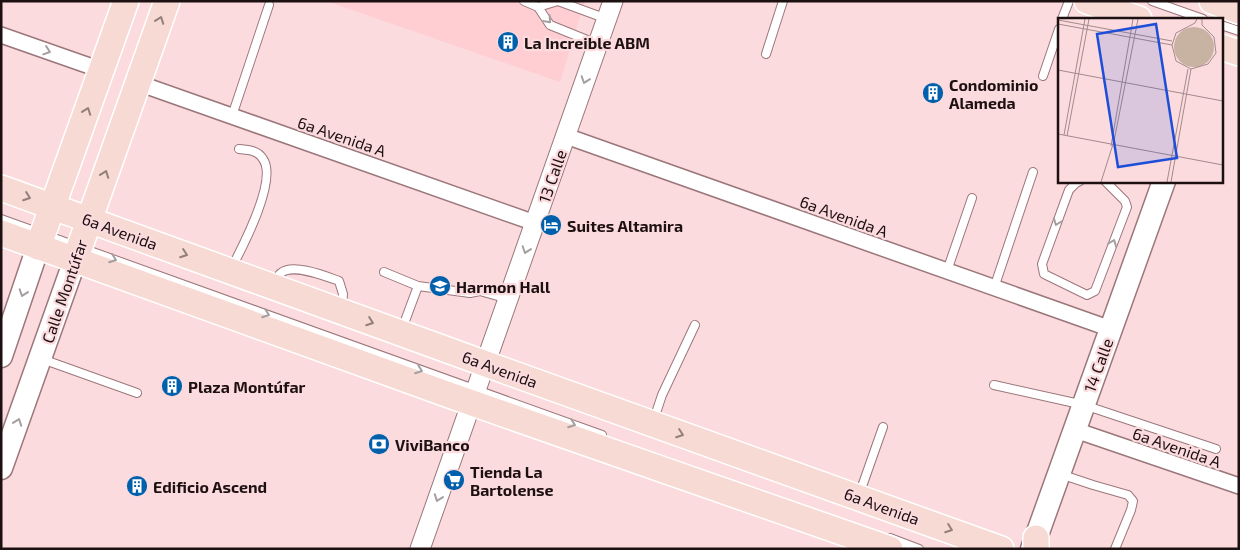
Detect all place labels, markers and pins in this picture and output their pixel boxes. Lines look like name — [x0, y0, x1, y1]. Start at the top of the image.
building icon: La Increible ABM — [496, 30, 520, 54]
place label: La Increible ABM — [524, 33, 650, 52]
place label: Condominio Alameda — [949, 75, 1038, 112]
building icon: Condominio Alameda — [921, 81, 945, 105]
hotel icon: Suites Altamira — [539, 213, 563, 237]
place label: Suites Altamira — [567, 216, 683, 235]
school or university icon: Harmon Hall — [428, 274, 452, 298]
place label: Harmon Hall — [456, 277, 551, 296]
building icon: Plaza Montúfar — [160, 374, 184, 398]
place label: Plaza Montúfar — [188, 377, 306, 396]
bank icon: ViviBanco — [367, 432, 391, 456]
place label: ViviBanco — [395, 435, 470, 454]
place label: Tienda La Bartolense — [470, 462, 554, 499]
supermarket icon: Tienda La Bartolense — [442, 468, 466, 492]
building icon: Edificio Ascend — [125, 474, 149, 498]
place label: Edificio Ascend — [153, 477, 267, 496]

